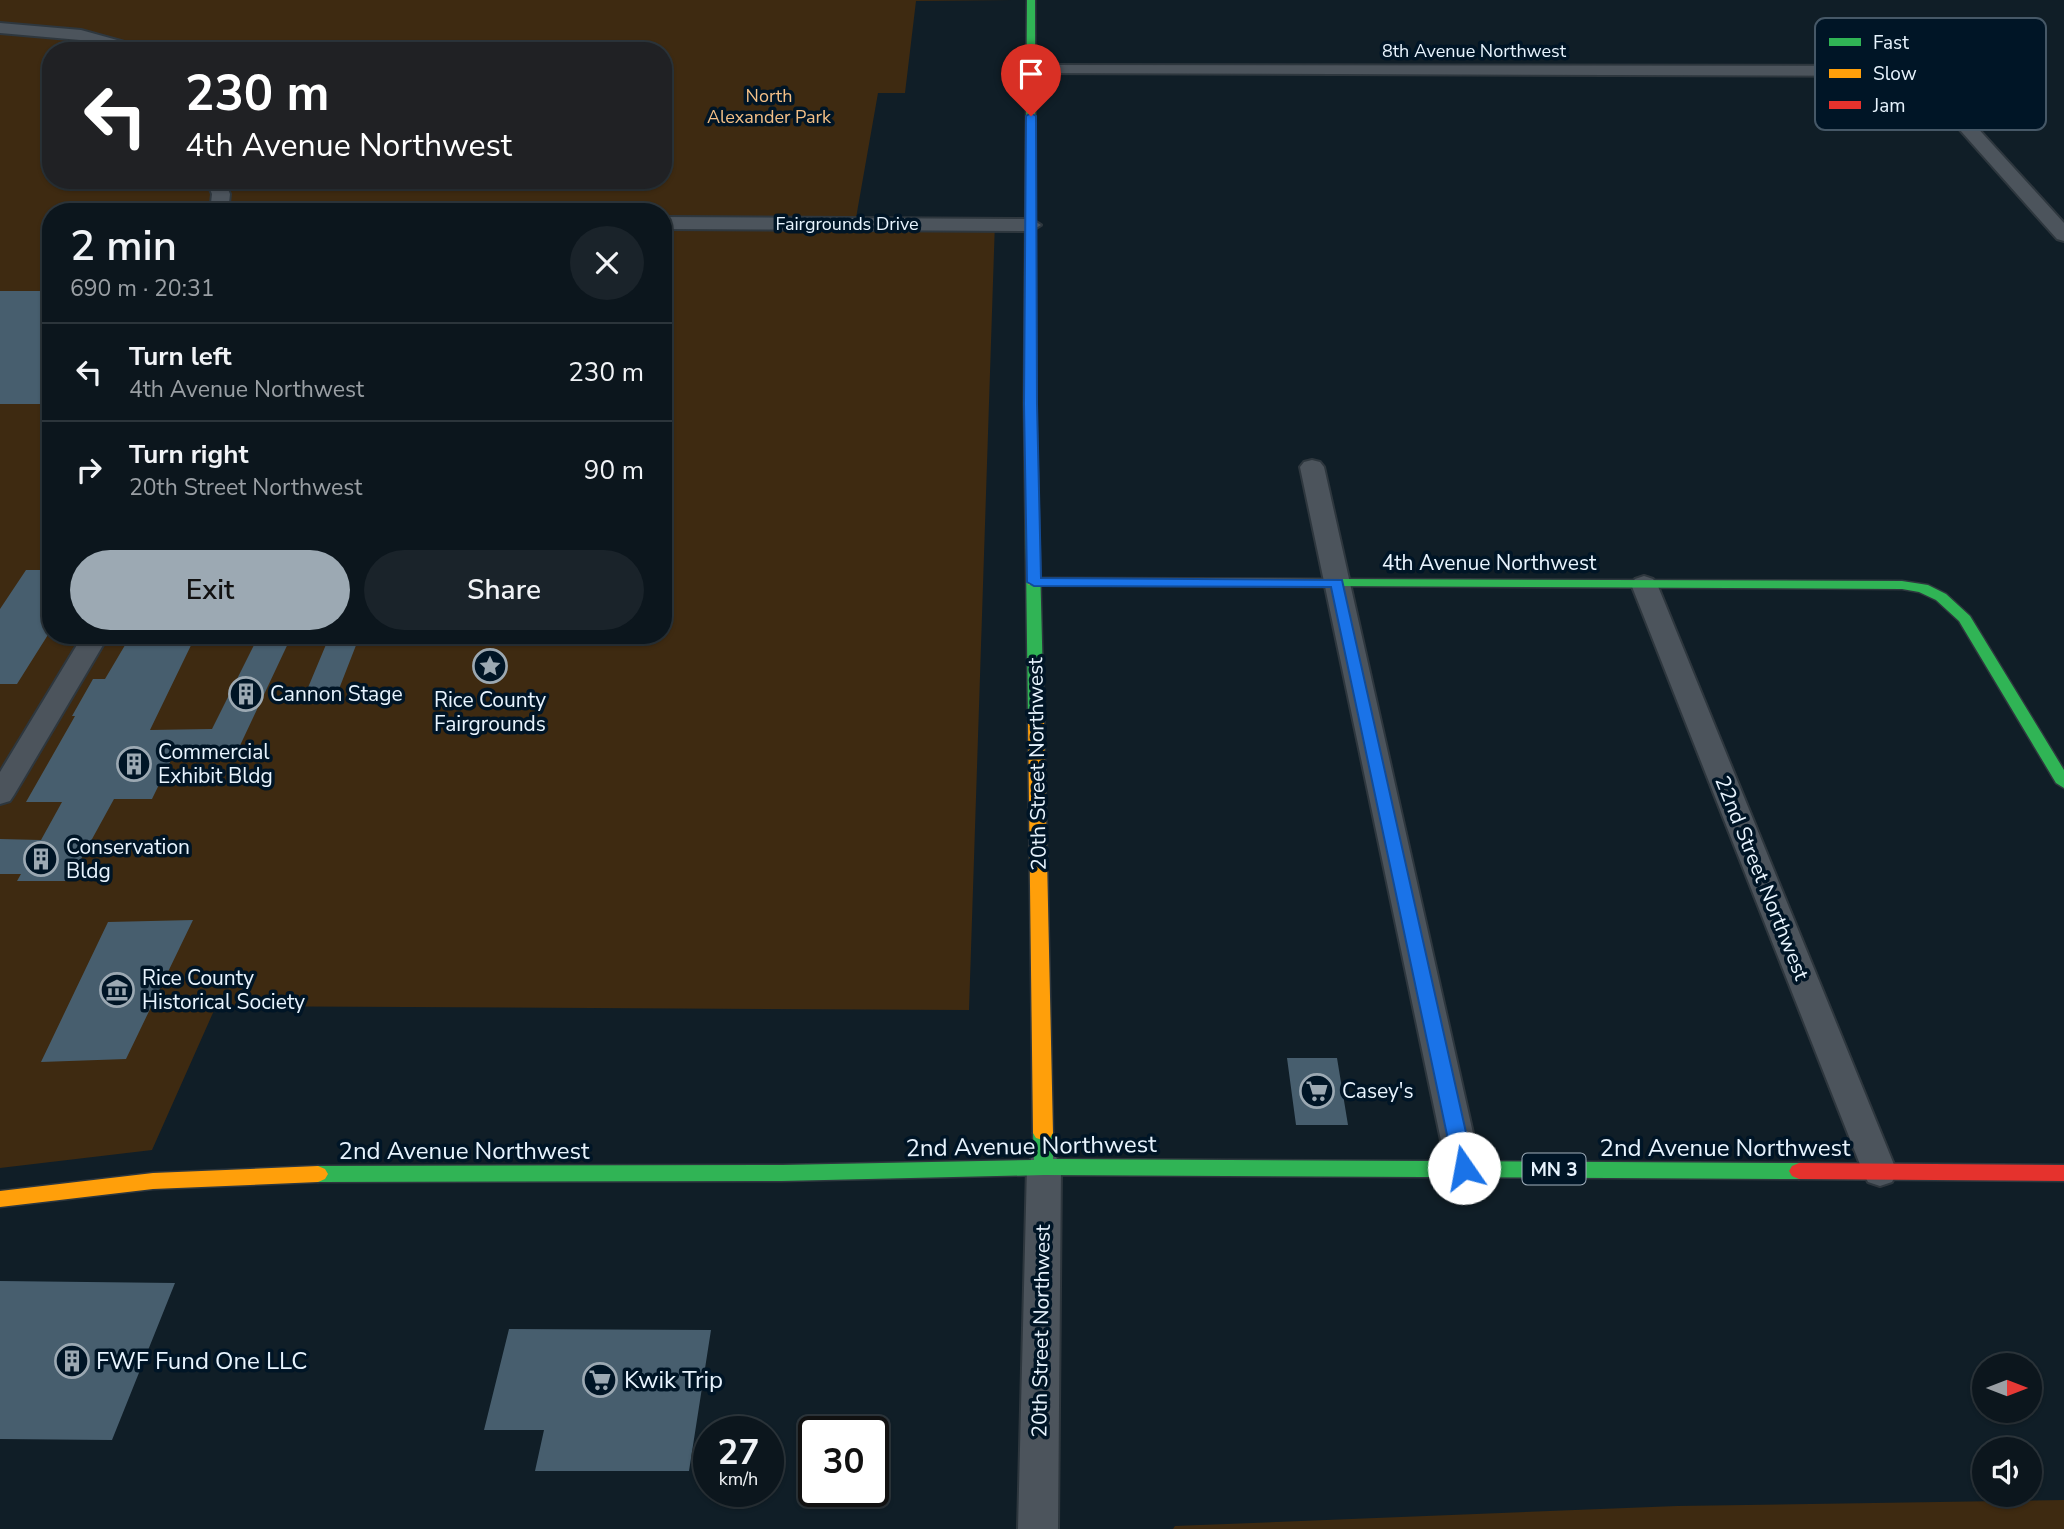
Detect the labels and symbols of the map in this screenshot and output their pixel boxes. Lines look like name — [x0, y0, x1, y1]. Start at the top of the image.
legend — [1815, 18, 2046, 130]
text: Fast — [1873, 30, 1909, 56]
street label: 8th Avenue Northwest — [1382, 39, 1567, 63]
pin — [1001, 44, 1061, 116]
text: Slow — [1873, 61, 1917, 87]
park label: North Alexander Park — [707, 84, 832, 129]
text: Jam — [1872, 93, 1906, 119]
street label: Fairgrounds Drive — [775, 212, 919, 236]
street label: 4th Avenue Northwest — [1382, 549, 1597, 577]
place icon: Rice County Fairgrounds — [471, 647, 509, 685]
street label: 20th Street Northwest — [1021, 657, 1053, 871]
building icon: Cannon Stage — [227, 675, 265, 713]
place label: Cannon Stage — [270, 680, 403, 708]
place label: Rice County Fairgrounds — [434, 686, 546, 738]
place label: Commercial Exhibit Bldg — [158, 738, 273, 790]
building icon: Commercial Exhibit Bldg — [115, 745, 153, 783]
street label: 22nd Street Northwest — [1708, 772, 1816, 985]
place label: Conservation Bldg — [66, 833, 190, 885]
building icon: Conservation Bldg — [22, 840, 60, 878]
place label: Rice County Historical Society — [142, 964, 305, 1016]
museum icon: Rice County Historical Society — [98, 971, 136, 1009]
supermarket icon: Casey's — [1298, 1072, 1336, 1110]
place label: Casey's — [1342, 1077, 1414, 1105]
street label: 2nd Avenue Northwest — [905, 1128, 1157, 1164]
position arrow — [1427, 1131, 1501, 1205]
street label: 2nd Avenue Northwest — [1600, 1132, 1851, 1164]
street label: 2nd Avenue Northwest — [339, 1135, 590, 1167]
road number: MN 3 — [1522, 1154, 1586, 1184]
street label: 20th Street Northwest — [1025, 1224, 1057, 1438]
building icon: FWF Fund One LLC — [53, 1342, 91, 1380]
place label: FWF Fund One LLC — [96, 1345, 307, 1377]
north arrow — [1972, 1353, 2042, 1423]
supermarket icon: Kwik Trip — [581, 1361, 619, 1399]
place label: Kwik Trip — [624, 1364, 723, 1396]
speed limit sign: 30 — [798, 1416, 889, 1507]

